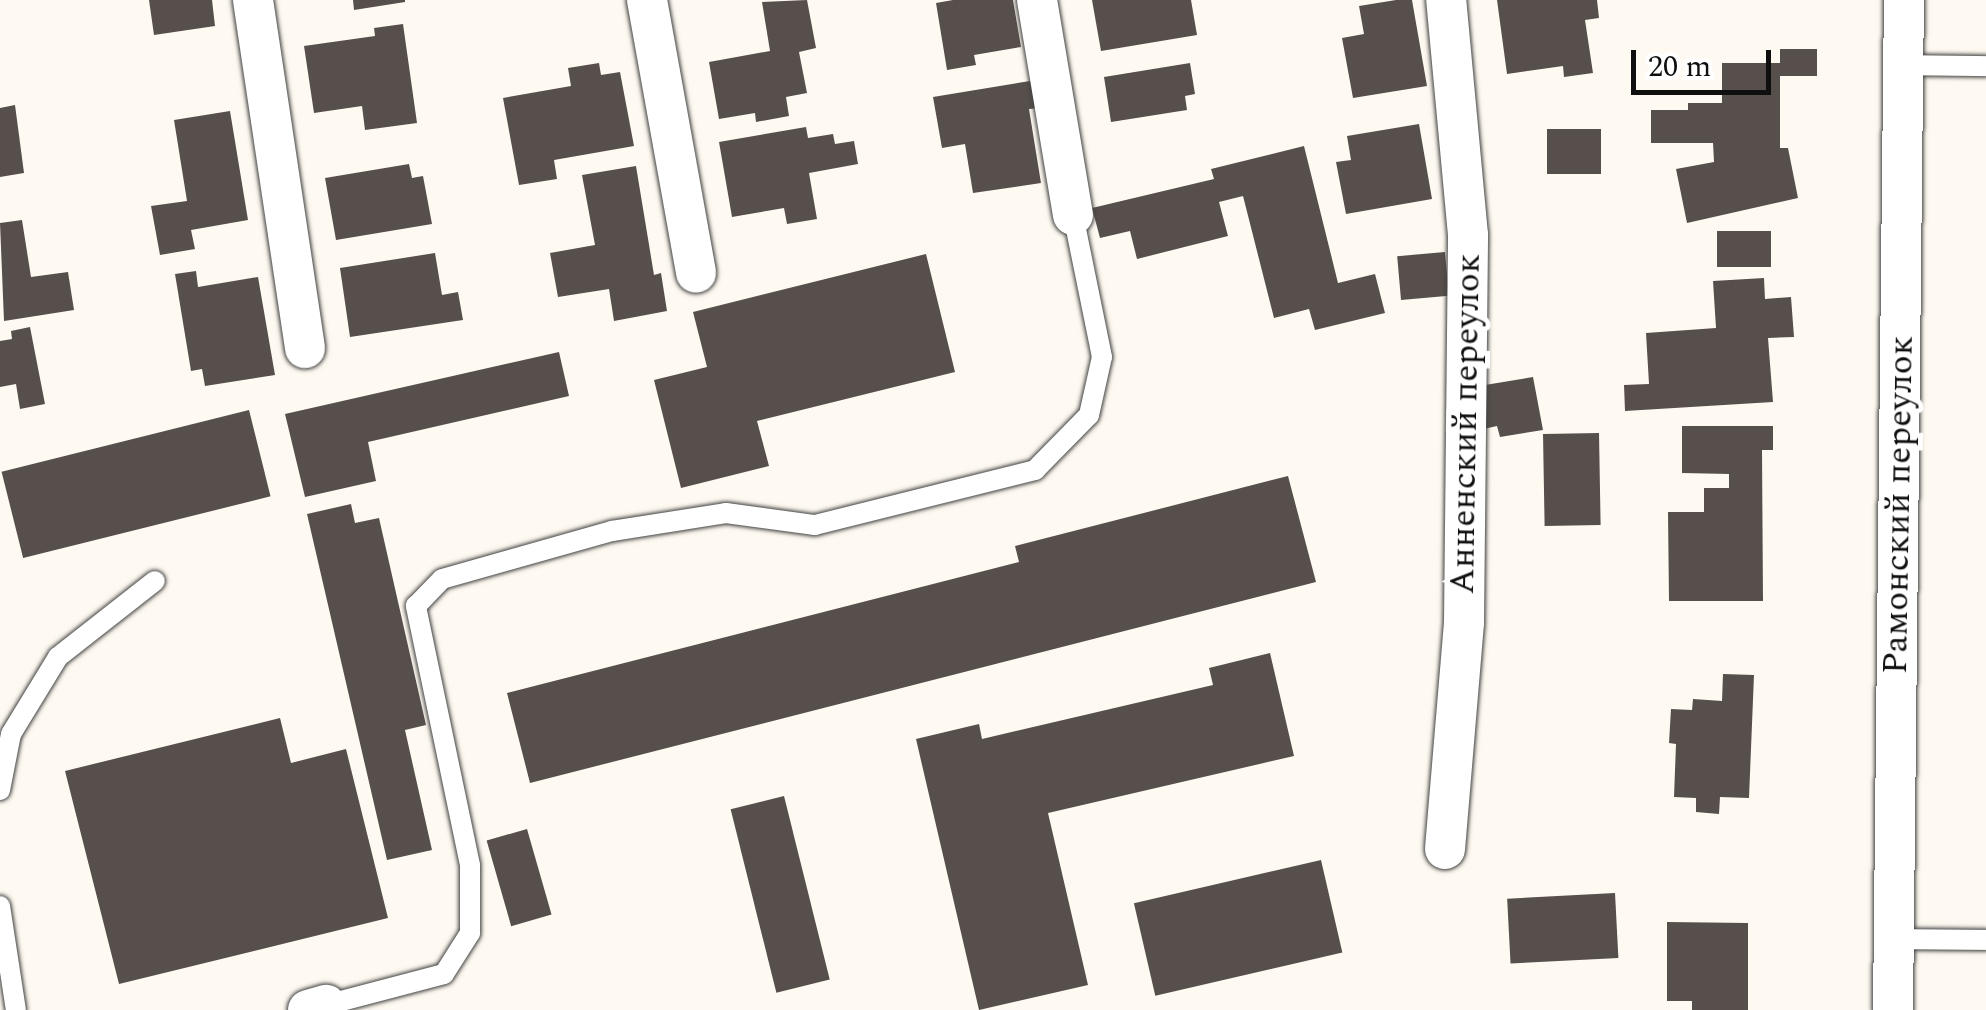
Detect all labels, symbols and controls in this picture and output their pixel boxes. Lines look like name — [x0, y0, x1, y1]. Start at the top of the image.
scale bar — [1636, 30, 1776, 92]
text: 20 m — [1648, 44, 1711, 90]
street label: Анненский переулок — [1442, 253, 1490, 595]
street label: Рамонский переулок — [1875, 335, 1923, 675]

